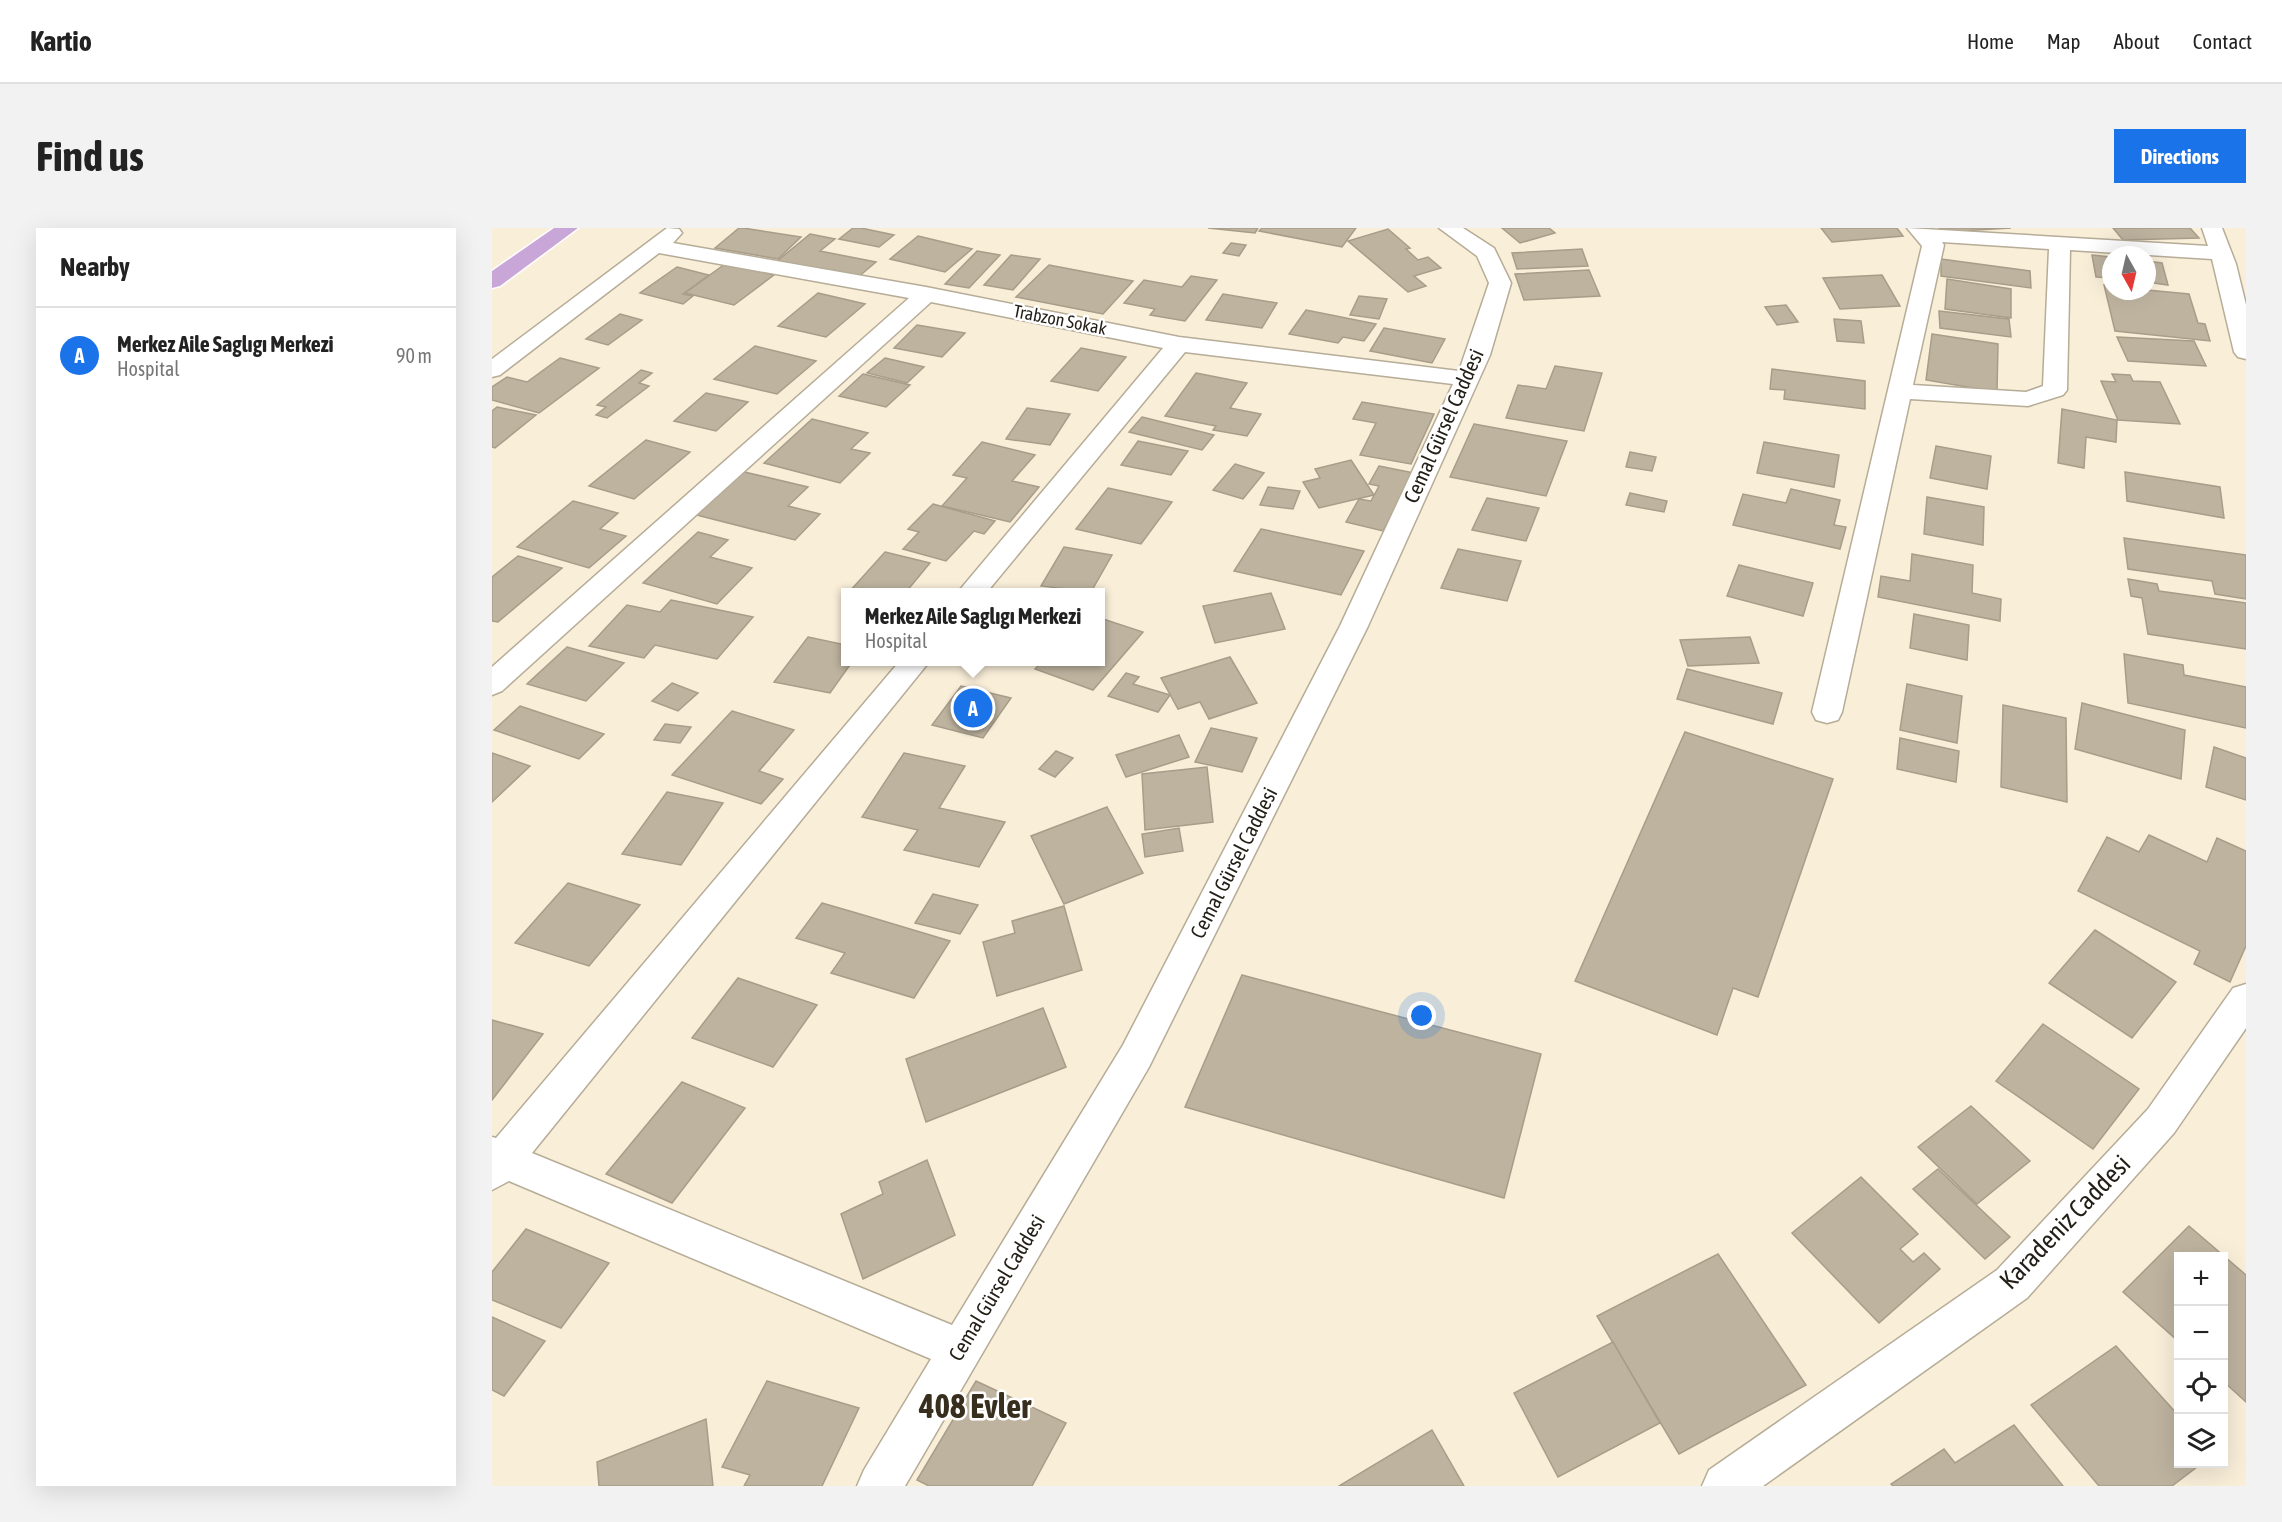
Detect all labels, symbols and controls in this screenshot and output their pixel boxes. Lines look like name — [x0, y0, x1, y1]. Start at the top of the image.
text: Kartio — [30, 25, 92, 57]
text: Home — [1967, 29, 2014, 53]
text: Map — [2047, 29, 2081, 53]
text: About — [2114, 29, 2160, 53]
text: Contact — [2193, 29, 2252, 53]
button: Directions — [2114, 129, 2246, 183]
text: Find us — [36, 132, 144, 180]
north arrow — [2102, 246, 2156, 300]
text: Nearby — [60, 252, 130, 282]
street label: Trabzon Sokak — [1012, 300, 1109, 339]
text: Merkez Aile Saglıgı Merkezi — [117, 331, 334, 357]
text: A — [75, 344, 84, 367]
text: 90 m — [396, 344, 432, 367]
street label: Cemal Gürsel Caddesi — [1398, 345, 1488, 506]
text: Hospital — [117, 357, 180, 380]
popup — [841, 588, 1105, 666]
text: Merkez Aile Saglıgı Merkezi — [865, 603, 1081, 629]
text: Hospital — [865, 629, 927, 652]
pin: A — [954, 686, 992, 730]
street label: Cemal Gürsel Caddesi — [1185, 783, 1282, 942]
your location — [1407, 1001, 1436, 1030]
street label: Karadeniz Caddesi — [1994, 1149, 2136, 1295]
street label: Cemal Gürsel Caddesi — [943, 1210, 1049, 1365]
map controls — [2174, 1252, 2228, 1468]
button: + — [2174, 1252, 2228, 1306]
button: − — [2174, 1306, 2228, 1360]
button: locate — [2174, 1360, 2228, 1414]
district label: 408 Evler — [918, 1387, 1032, 1425]
button: layers — [2174, 1414, 2228, 1468]

